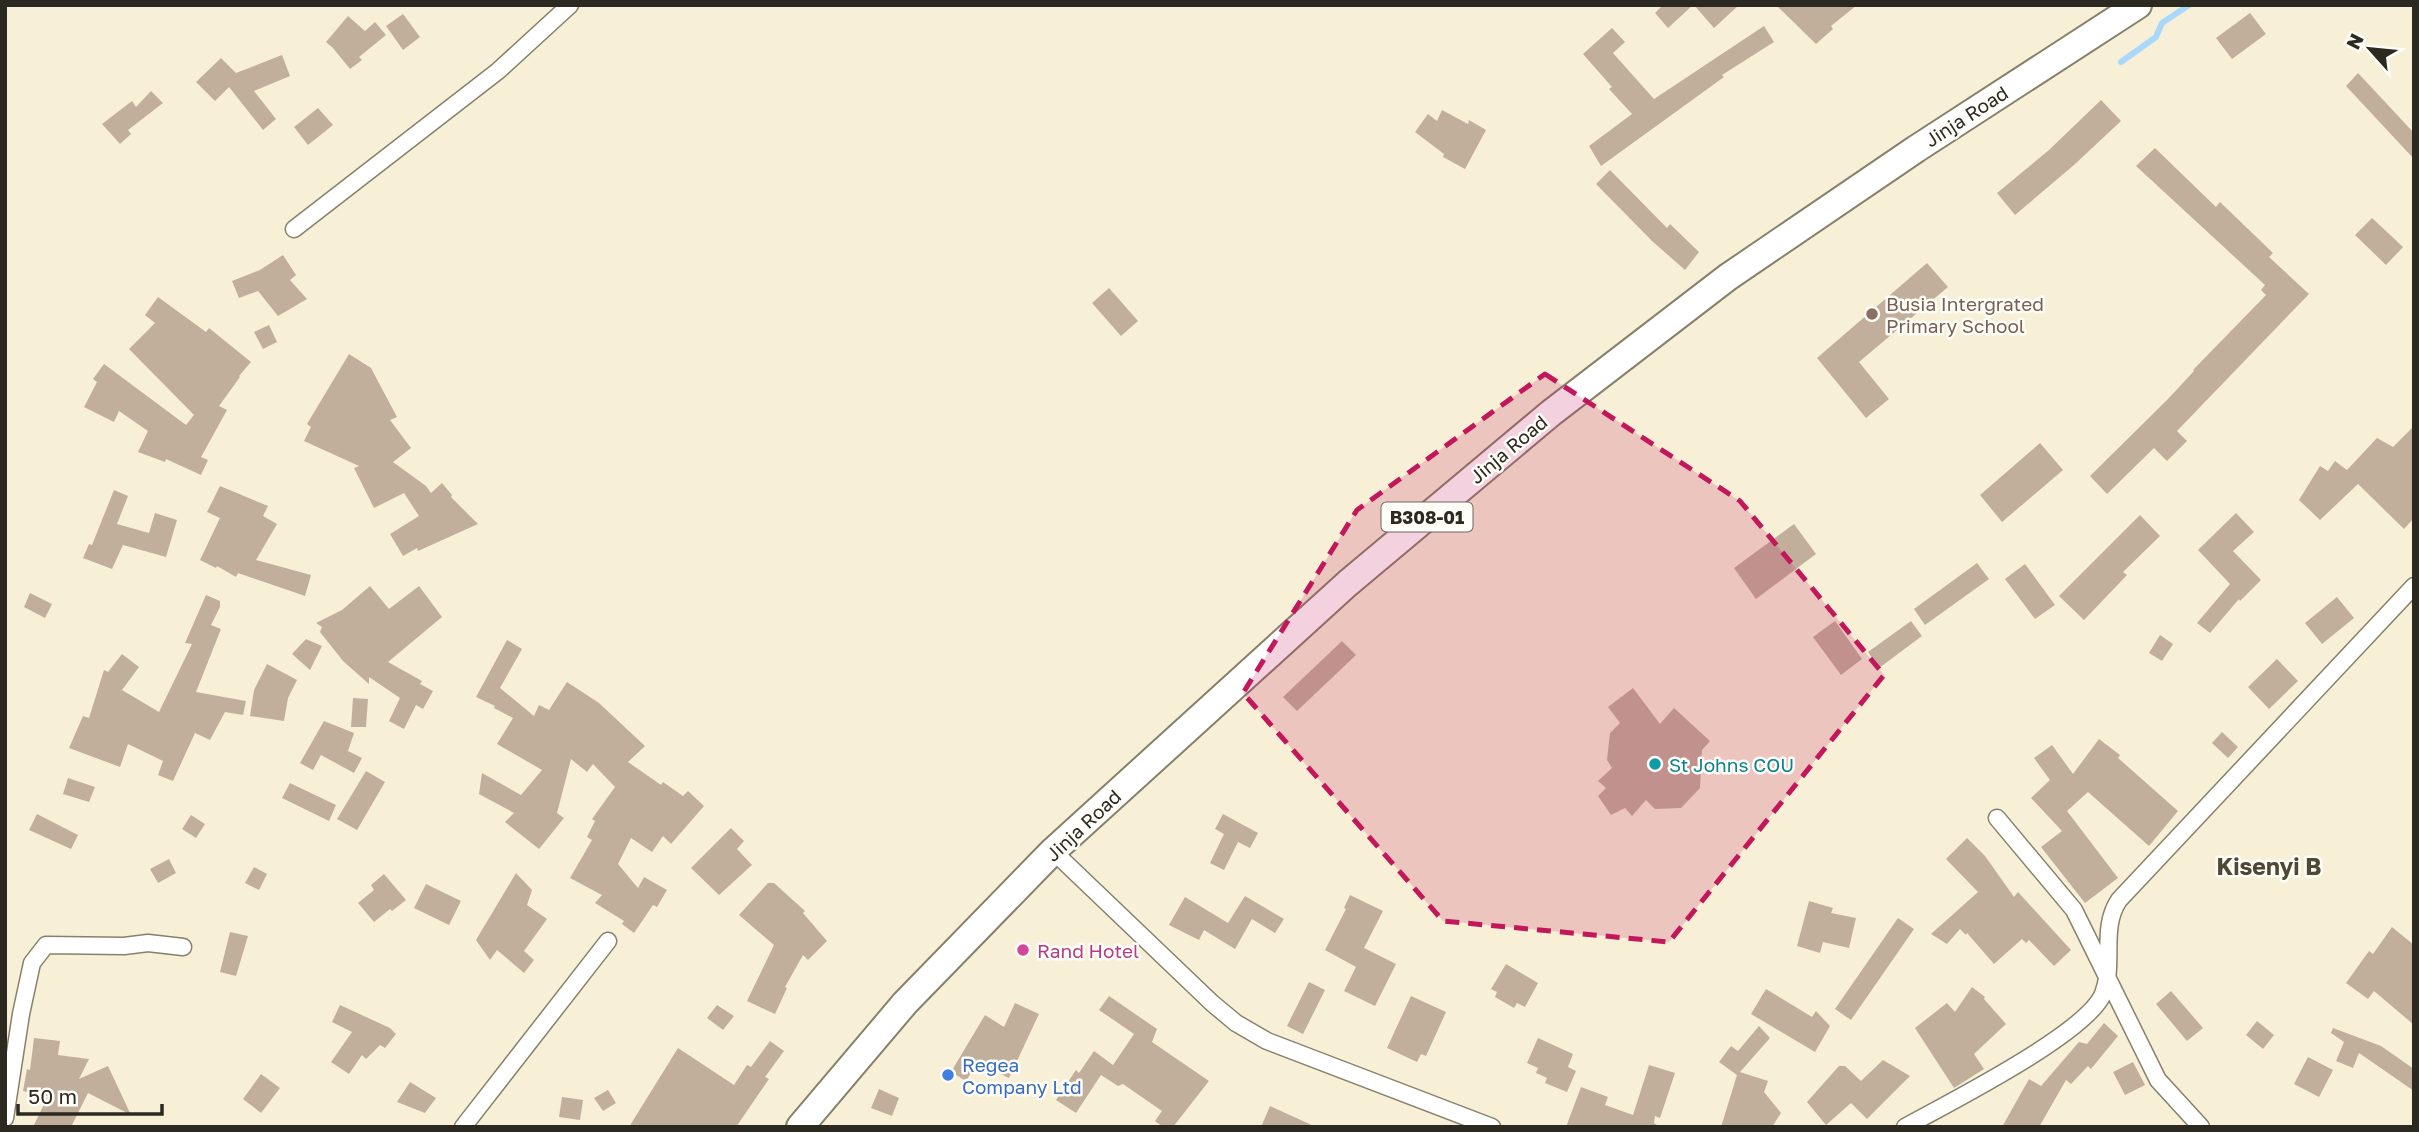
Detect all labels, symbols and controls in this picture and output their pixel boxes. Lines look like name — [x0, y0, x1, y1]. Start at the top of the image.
north arrow — [2335, 14, 2405, 84]
text: N — [2341, 29, 2368, 53]
street label: Jinja Road — [1920, 81, 2012, 151]
place label: Busia Intergrated Primary School — [1886, 292, 2044, 337]
marker: Busia Intergrated Primary School — [1864, 306, 1880, 322]
street label: Jinja Road — [1464, 410, 1552, 488]
road number: B308-01 — [1382, 503, 1472, 532]
place label: St Johns COU — [1669, 753, 1794, 776]
marker: St Johns COU — [1647, 756, 1663, 772]
street label: Jinja Road — [1041, 784, 1125, 866]
district label: Kisenyi B — [2216, 852, 2322, 880]
place label: Rand Hotel — [1037, 939, 1139, 962]
marker: Rand Hotel — [1015, 942, 1031, 958]
place label: Regea Company Ltd — [962, 1053, 1082, 1098]
marker: Regea Company Ltd — [940, 1067, 956, 1083]
scale bar — [18, 1072, 161, 1116]
text: 50 m — [28, 1083, 77, 1109]

